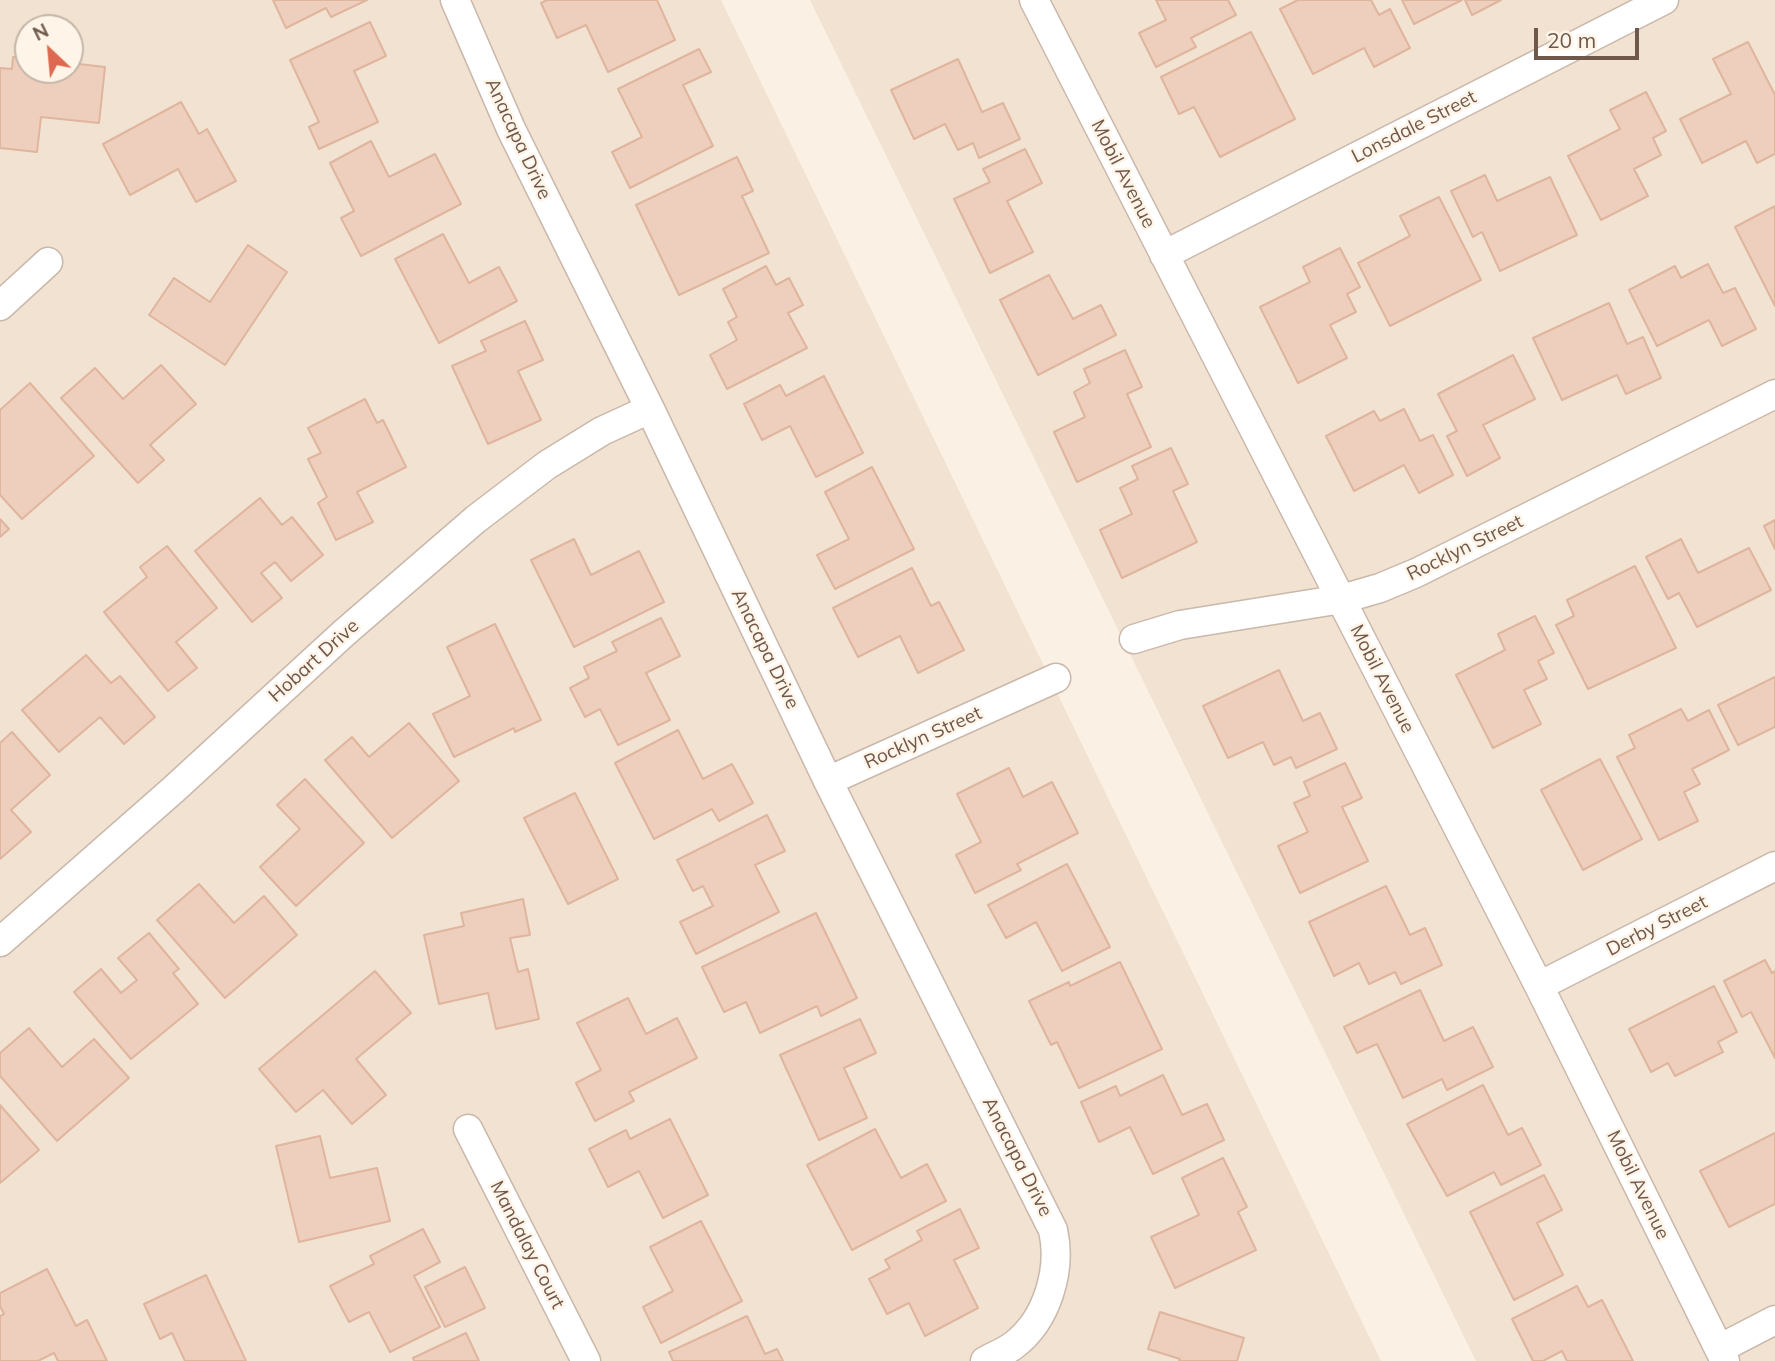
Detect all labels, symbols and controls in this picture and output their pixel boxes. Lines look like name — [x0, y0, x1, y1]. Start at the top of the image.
north arrow — [14, 14, 84, 84]
scale bar — [1537, 14, 1642, 58]
text: N — [29, 18, 52, 46]
text: 20 m — [1547, 27, 1596, 53]
street label: Anacapa Drive — [480, 75, 556, 203]
street label: Lonsdale Street — [1348, 86, 1480, 168]
street label: Mobil Avenue — [1086, 116, 1160, 232]
street label: Rocklyn Street — [1403, 510, 1527, 586]
street label: Anacapa Drive — [726, 585, 804, 713]
street label: Hobart Drive — [264, 615, 364, 707]
street label: Mobil Avenue — [1345, 621, 1419, 737]
street label: Rocklyn Street — [861, 702, 985, 774]
street label: Derby Street — [1603, 891, 1711, 961]
street label: Anacapa Drive — [977, 1094, 1057, 1220]
street label: Mobil Avenue — [1602, 1127, 1674, 1243]
street label: Mandalay Court — [485, 1177, 569, 1313]

